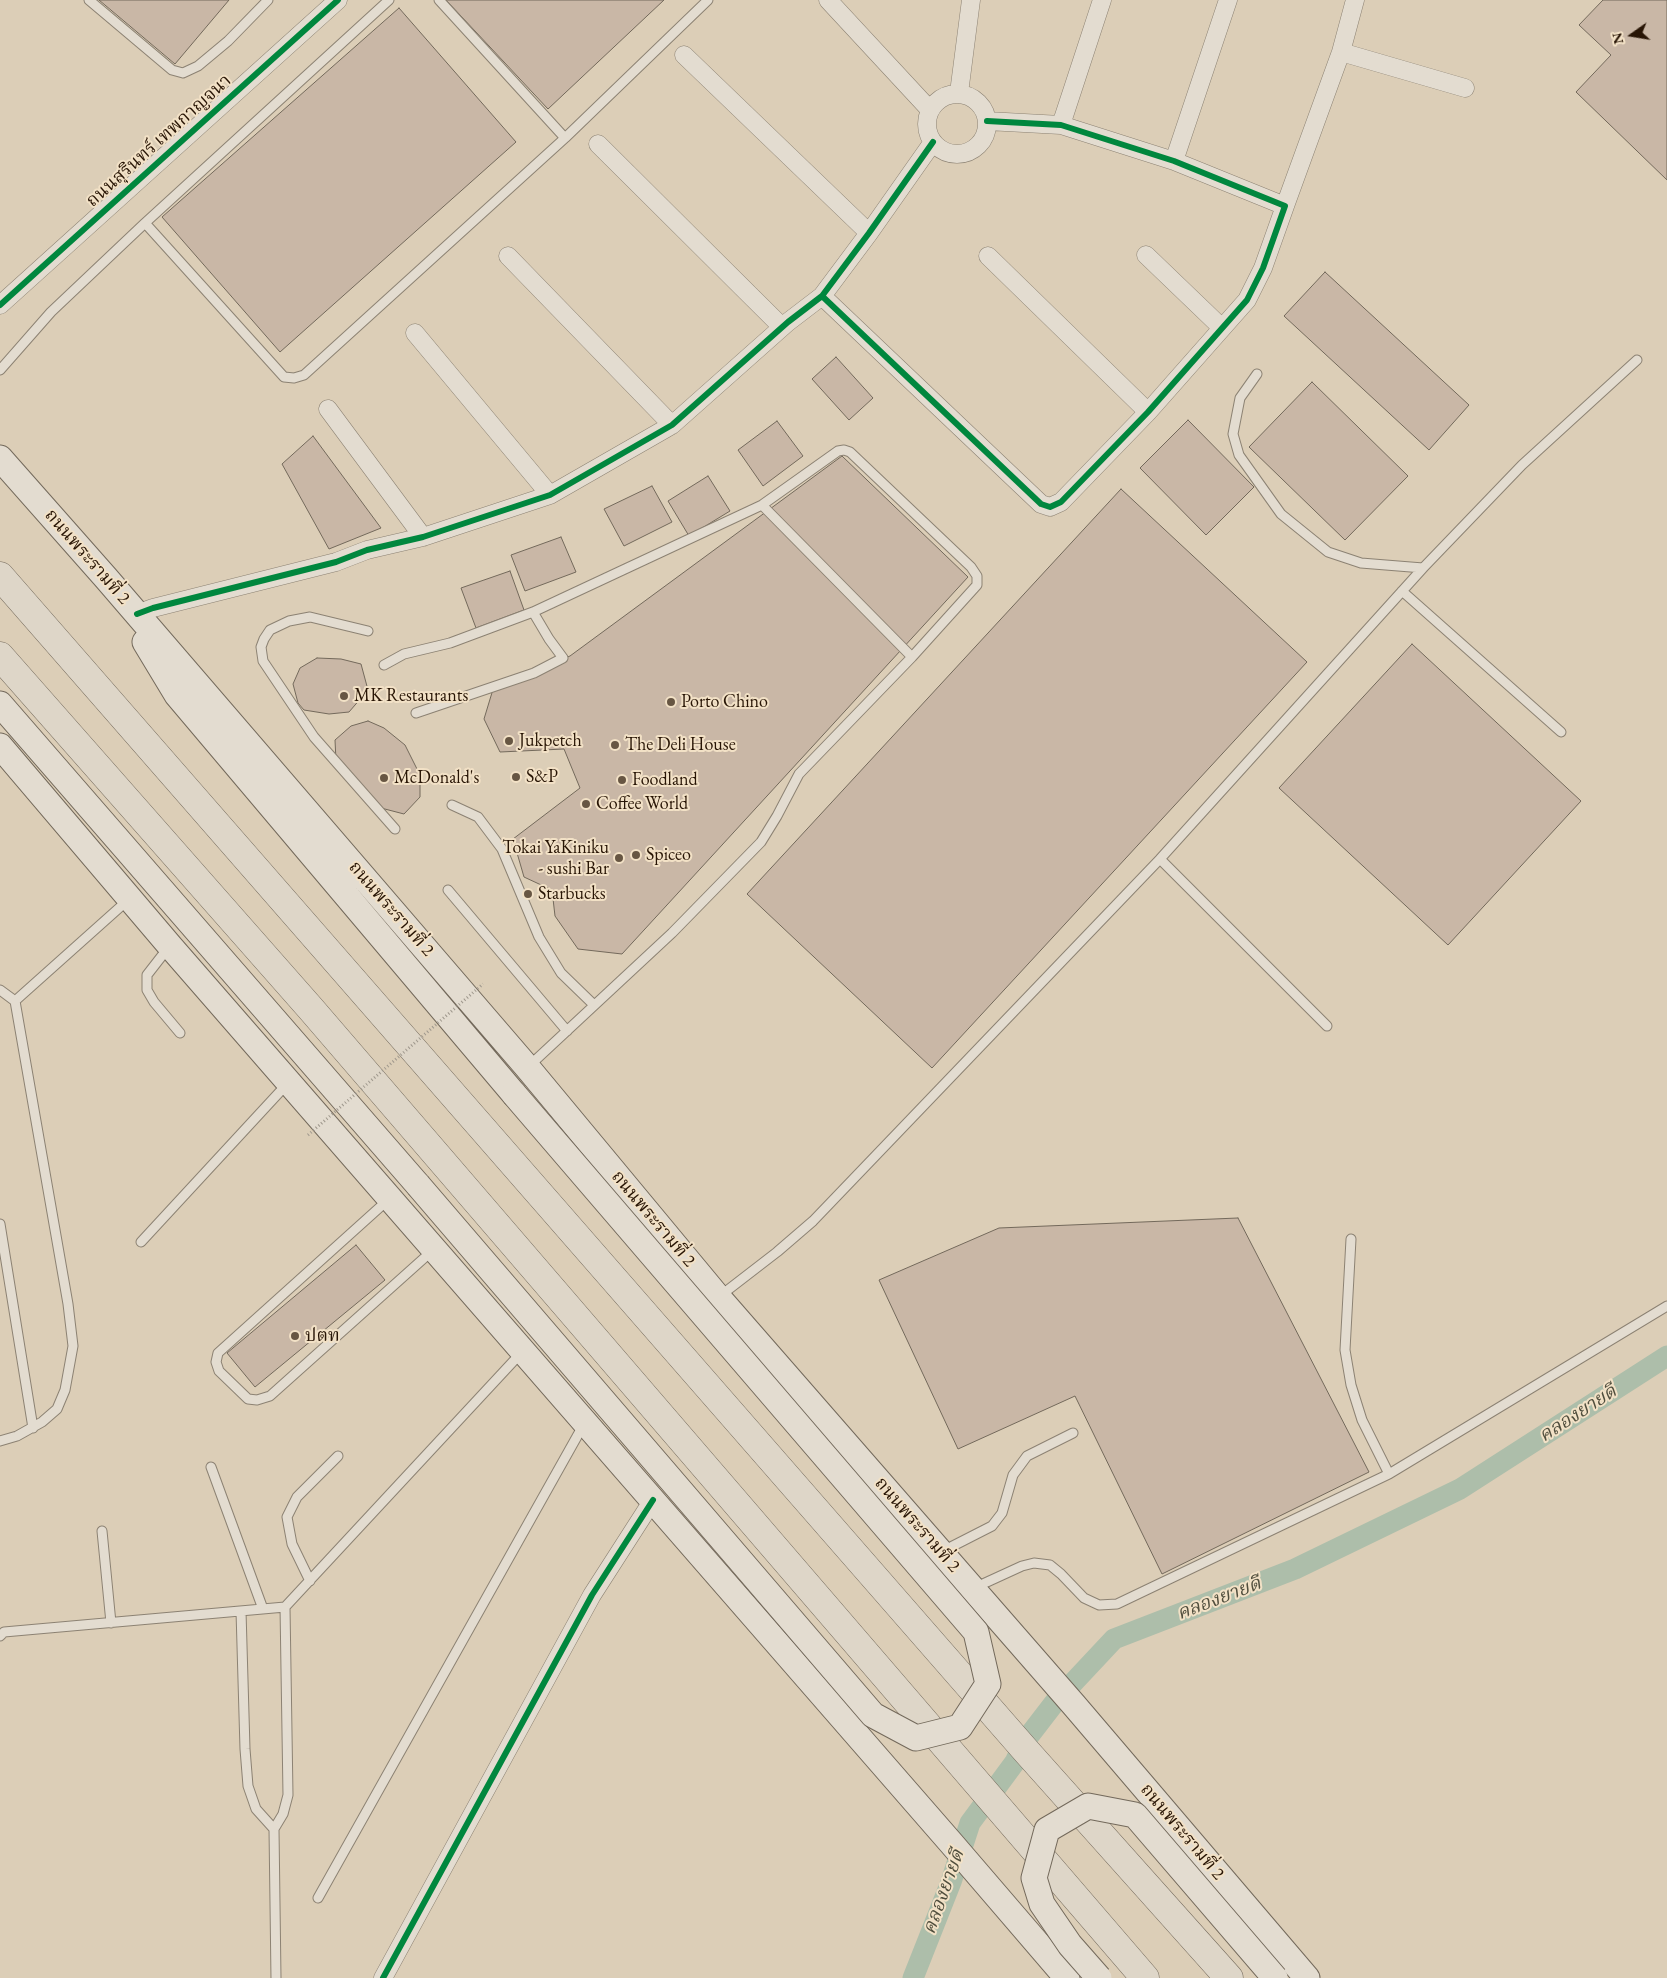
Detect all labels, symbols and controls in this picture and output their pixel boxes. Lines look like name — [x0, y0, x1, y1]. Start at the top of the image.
north arrow — [1607, 10, 1657, 60]
text: N — [1607, 31, 1627, 46]
street label: ถนนสุรินทร์ เทพกาญจนา — [82, 70, 236, 212]
street label: ถนนพระรามที่ 2 — [40, 505, 134, 609]
place label: MK Restaurants — [354, 685, 468, 707]
marker: MK Restaurants — [338, 690, 350, 702]
place label: Porto Chino — [681, 691, 768, 713]
marker: Porto Chino — [665, 696, 677, 708]
place label: Jukpetch — [519, 730, 582, 752]
place label: The Deli House — [625, 734, 736, 756]
marker: Jukpetch — [503, 735, 515, 747]
marker: The Deli House — [609, 739, 621, 751]
place label: S&P — [526, 766, 558, 788]
place label: McDonald's — [394, 767, 479, 789]
place label: Foodland — [632, 769, 698, 791]
marker: S&P — [510, 771, 522, 783]
marker: McDonald's — [378, 772, 390, 784]
marker: Foodland — [616, 774, 628, 786]
place label: Coffee World — [596, 793, 688, 815]
marker: Coffee World — [580, 798, 592, 810]
place label: Tokai YaKiniku - sushi Bar — [502, 837, 609, 880]
place label: Spiceo — [646, 844, 691, 866]
marker: Spiceo — [630, 849, 642, 861]
marker: Tokai YaKiniku - sushi Bar — [613, 852, 625, 864]
street label: ถนนพระรามที่ 2 — [344, 857, 438, 961]
place label: Starbucks — [538, 883, 606, 905]
marker: Starbucks — [522, 888, 534, 900]
street label: ถนนพระรามที่ 2 — [607, 1167, 699, 1271]
place label: ปตท — [305, 1325, 340, 1347]
marker: ปตท — [289, 1330, 301, 1342]
water label: คลองยายดี — [1535, 1380, 1621, 1448]
street label: ถนนพระรามที่ 2 — [870, 1473, 964, 1577]
water label: คลองยายดี — [1174, 1573, 1264, 1625]
street label: ถนนพระรามที่ 2 — [1136, 1780, 1228, 1884]
water label: คลองยายดี — [918, 1847, 970, 1937]

